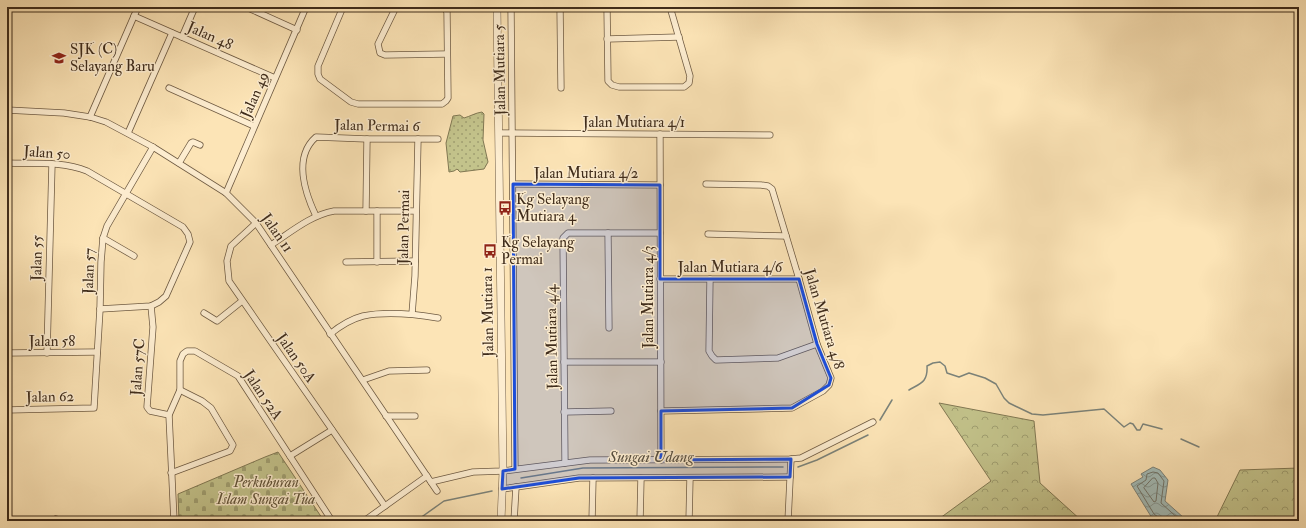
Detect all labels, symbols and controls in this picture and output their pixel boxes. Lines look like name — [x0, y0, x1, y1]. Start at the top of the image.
street label: Jalan 48 — [183, 17, 236, 55]
street label: Jalan Mutiara 5 — [490, 24, 511, 117]
place label: SJK (C) Selayang Baru — [70, 40, 155, 76]
school or university icon: SJK (C) Selayang Baru — [51, 50, 67, 66]
street label: Jalan 49 — [236, 69, 274, 122]
street label: Jalan Mutiara 4/1 — [582, 113, 685, 133]
street label: Jalan Permai 6 — [333, 116, 421, 137]
street label: Jalan 50 — [22, 142, 71, 165]
street label: Jalan Mutiara 4/2 — [533, 164, 639, 184]
street label: Jalan Permai — [394, 189, 415, 266]
place label: Kg Selayang Mutiara 4 — [516, 190, 590, 226]
bus stop icon: Kg Selayang Mutiara 4 — [497, 200, 513, 216]
street label: Jalan 11 — [255, 209, 297, 257]
place label: Kg Selayang Permai — [501, 233, 575, 269]
street label: Jalan 55 — [27, 234, 48, 282]
bus stop icon: Kg Selayang Permai — [482, 243, 498, 259]
street label: Jalan Mutiara 4/3 — [639, 246, 659, 349]
street label: Jalan 57 — [79, 247, 100, 296]
street label: Jalan Mutiara 4/6 — [677, 258, 784, 278]
street label: Jalan Mutiara 4/8 — [798, 265, 848, 372]
street label: Jalan Mutiara 1 — [478, 267, 499, 358]
street label: Jalan Mutiara 4/4 — [542, 284, 563, 391]
street label: Jalan 50A — [271, 329, 320, 388]
street label: Jalan 58 — [28, 332, 75, 352]
street label: Jalan 57C — [126, 338, 150, 397]
street label: Jalan 52A — [238, 365, 287, 425]
street label: Jalan 62 — [25, 387, 75, 408]
water label: Sungai Udang — [608, 447, 694, 467]
park label: Perkuburan Islam Sungai Tua — [216, 473, 315, 509]

